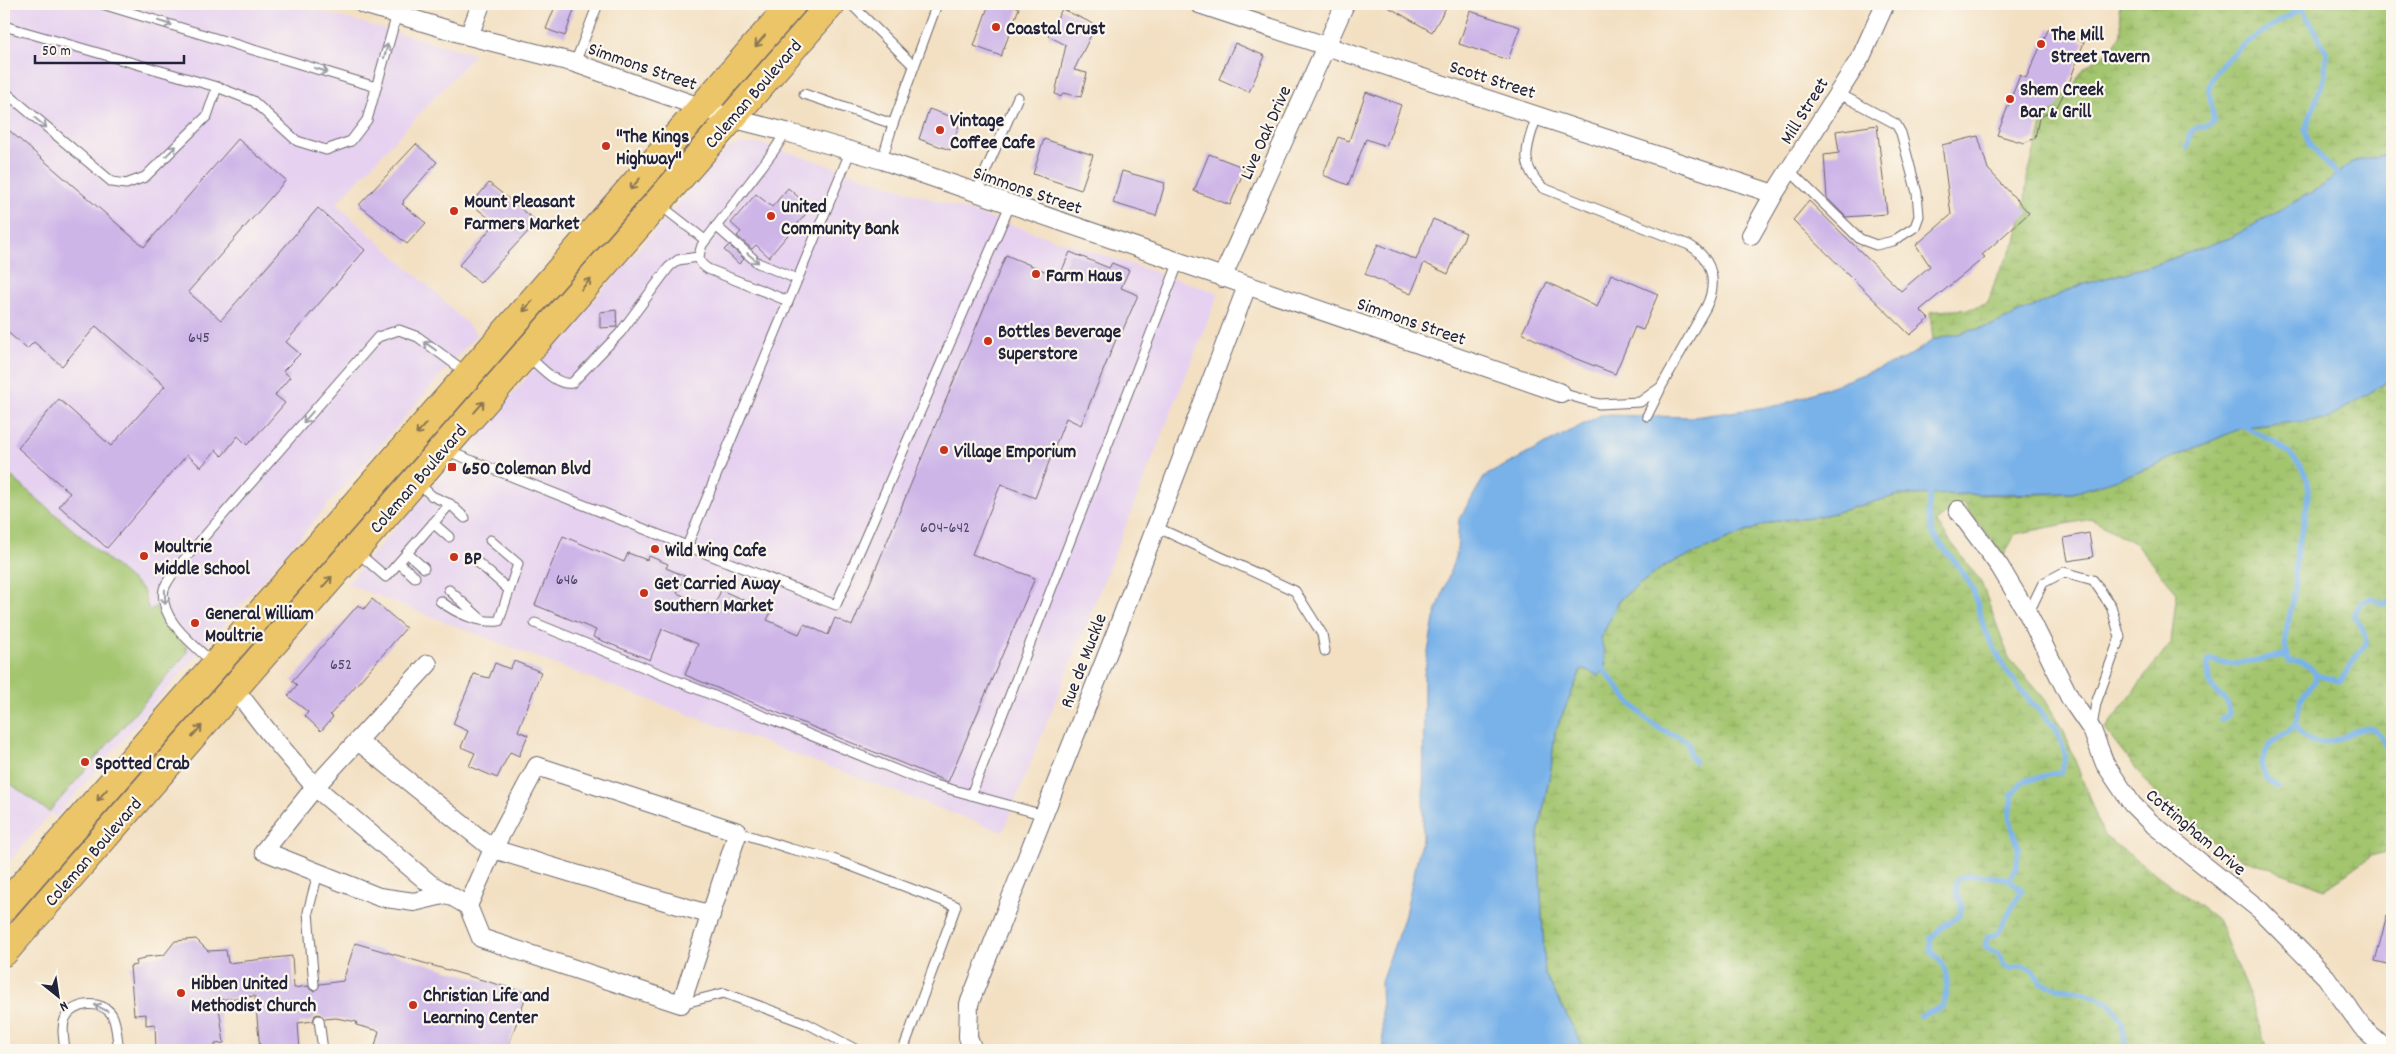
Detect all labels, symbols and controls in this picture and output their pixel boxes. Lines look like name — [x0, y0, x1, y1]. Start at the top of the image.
place label: Coastal Crust — [1006, 17, 1105, 44]
one-way arrow — [157, 19, 173, 29]
marker: Coastal Crust — [990, 21, 1002, 33]
place label: The Mill Street Tavern — [2051, 23, 2150, 72]
scale bar — [35, 32, 184, 64]
one-way arrow — [755, 34, 766, 47]
street label: Coleman Boulevard — [699, 35, 810, 156]
street label: Simmons Street — [584, 37, 700, 100]
marker: The Mill Street Tavern — [2035, 38, 2047, 50]
text: 50 m — [42, 41, 71, 63]
one-way arrow — [382, 43, 392, 59]
street label: Scott Street — [1445, 55, 1538, 108]
one-way arrow — [312, 66, 328, 76]
street label: Mill Street — [1775, 73, 1837, 150]
place label: Shem Creek Bar & Grill — [2020, 78, 2104, 127]
street label: Live Oak Drive — [1234, 82, 1300, 185]
marker: Shem Creek Bar & Grill — [2004, 93, 2016, 105]
place label: Vintage Coffee Cafe — [950, 109, 1035, 158]
one-way arrow — [34, 117, 47, 128]
marker: Vintage Coffee Cafe — [934, 124, 946, 136]
place label: "The Kings Highway" — [616, 125, 689, 174]
marker: "The Kings Highway" — [600, 140, 612, 152]
one-way arrow — [164, 146, 176, 158]
street label: Simmons Street — [969, 161, 1085, 224]
one-way arrow — [630, 178, 641, 191]
place label: Mount Pleasant Farmers Market — [464, 190, 580, 239]
place label: United Community Bank — [781, 195, 899, 244]
marker: Mount Pleasant Farmers Market — [448, 205, 460, 217]
marker: United Community Bank — [765, 210, 777, 222]
one-way arrow — [746, 253, 759, 264]
place label: Farm Haus — [1046, 264, 1123, 291]
marker: Farm Haus — [1030, 268, 1042, 280]
one-way arrow — [580, 278, 592, 291]
street label: Simmons Street — [1353, 292, 1469, 355]
one-way arrow — [523, 300, 534, 313]
place label: Bottles Beverage Superstore — [998, 320, 1121, 369]
house number: 645 — [188, 327, 210, 350]
marker: Bottles Beverage Superstore — [982, 335, 994, 347]
one-way arrow — [423, 341, 437, 351]
one-way arrow — [474, 400, 485, 413]
one-way arrow — [302, 410, 314, 423]
street label: Coleman Boulevard — [364, 420, 475, 541]
one-way arrow — [416, 422, 427, 435]
place label: Village Emporium — [954, 440, 1076, 467]
marker: Village Emporium — [938, 444, 950, 456]
place label: 650 Coleman Blvd — [462, 457, 591, 484]
marker: 650 Coleman Blvd — [446, 461, 458, 473]
house number: 604-642 — [920, 517, 970, 540]
place label: Moultrie Middle School — [154, 535, 250, 584]
place label: Wild Wing Cafe — [665, 539, 766, 566]
marker: Wild Wing Cafe — [649, 543, 661, 555]
place label: BP — [464, 547, 482, 574]
marker: Moultrie Middle School — [138, 550, 150, 562]
marker: BP — [448, 551, 460, 563]
house number: 646 — [556, 569, 578, 592]
place label: Get Carried Away Southern Market — [654, 572, 781, 621]
one-way arrow — [321, 575, 332, 588]
marker: Get Carried Away Southern Market — [638, 587, 650, 599]
one-way arrow — [160, 588, 170, 604]
place label: General William Moultrie — [205, 602, 314, 651]
street label: Rue de Muckle — [1055, 610, 1116, 713]
marker: General William Moultrie — [189, 617, 201, 629]
house number: 652 — [330, 654, 352, 677]
one-way arrow — [191, 724, 202, 737]
place label: Spotted Crab — [95, 752, 190, 779]
marker: Spotted Crab — [79, 756, 91, 768]
street label: Cottingham Drive — [2139, 783, 2251, 884]
one-way arrow — [96, 788, 108, 801]
street label: Coleman Boulevard — [39, 793, 150, 914]
north arrow — [32, 972, 82, 1022]
place label: Hibben United Methodist Church — [191, 972, 316, 1021]
place label: Christian Life and Learning Center — [423, 984, 549, 1033]
marker: Hibben United Methodist Church — [175, 987, 187, 999]
text: N — [55, 995, 71, 1016]
marker: Christian Life and Learning Center — [407, 999, 419, 1011]
one-way arrow — [94, 1003, 109, 1013]

